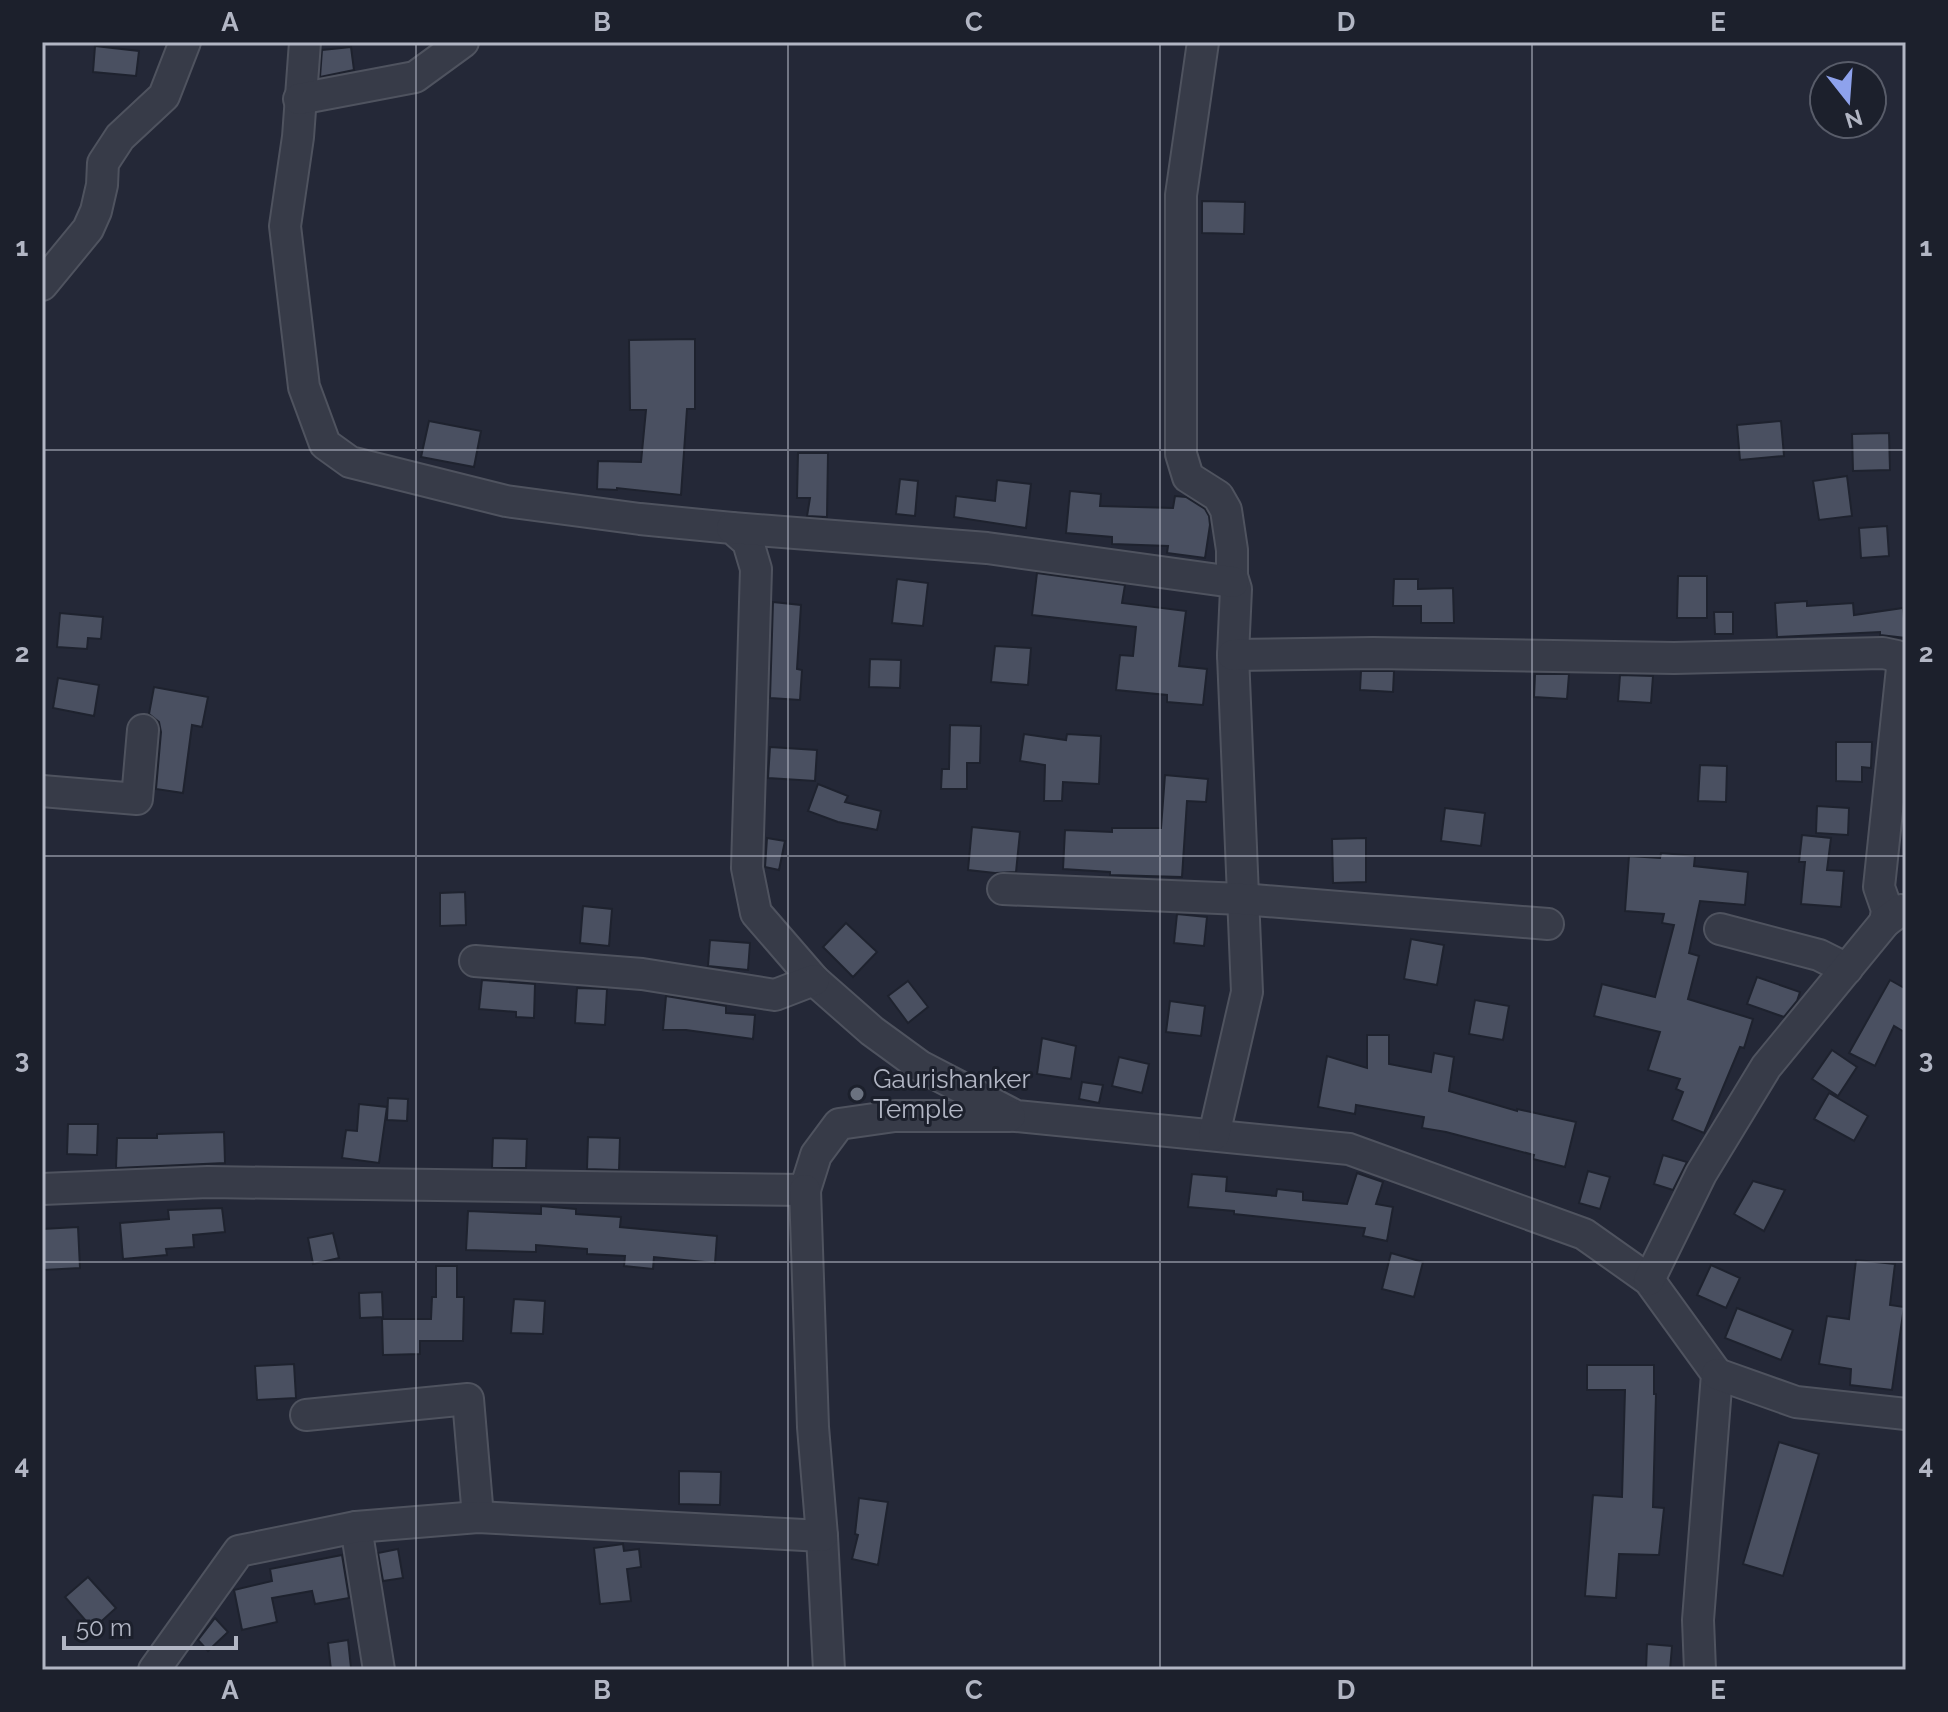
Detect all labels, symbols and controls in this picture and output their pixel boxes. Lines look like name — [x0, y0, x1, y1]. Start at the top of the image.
text: A — [221, 7, 239, 37]
text: B — [593, 7, 611, 37]
text: C — [965, 7, 983, 37]
text: D — [1337, 7, 1355, 37]
text: E — [1710, 7, 1726, 37]
north arrow — [1808, 60, 1888, 140]
text: N — [1842, 104, 1866, 134]
text: 1 — [16, 232, 29, 262]
text: 1 — [1920, 232, 1933, 262]
text: 2 — [15, 638, 29, 668]
text: 2 — [1919, 638, 1933, 668]
text: 3 — [15, 1044, 29, 1074]
text: 3 — [1919, 1044, 1933, 1074]
place label: Gaurishanker Temple — [873, 1064, 1031, 1124]
marker: Gaurishanker Temple — [848, 1085, 866, 1103]
text: 4 — [15, 1450, 29, 1480]
text: 4 — [1919, 1450, 1933, 1480]
scale bar — [64, 1600, 236, 1650]
text: 50 m — [76, 1613, 132, 1642]
text: A — [221, 1675, 239, 1705]
text: B — [593, 1675, 611, 1705]
text: C — [965, 1675, 983, 1705]
text: D — [1337, 1675, 1355, 1705]
text: E — [1710, 1675, 1726, 1705]

